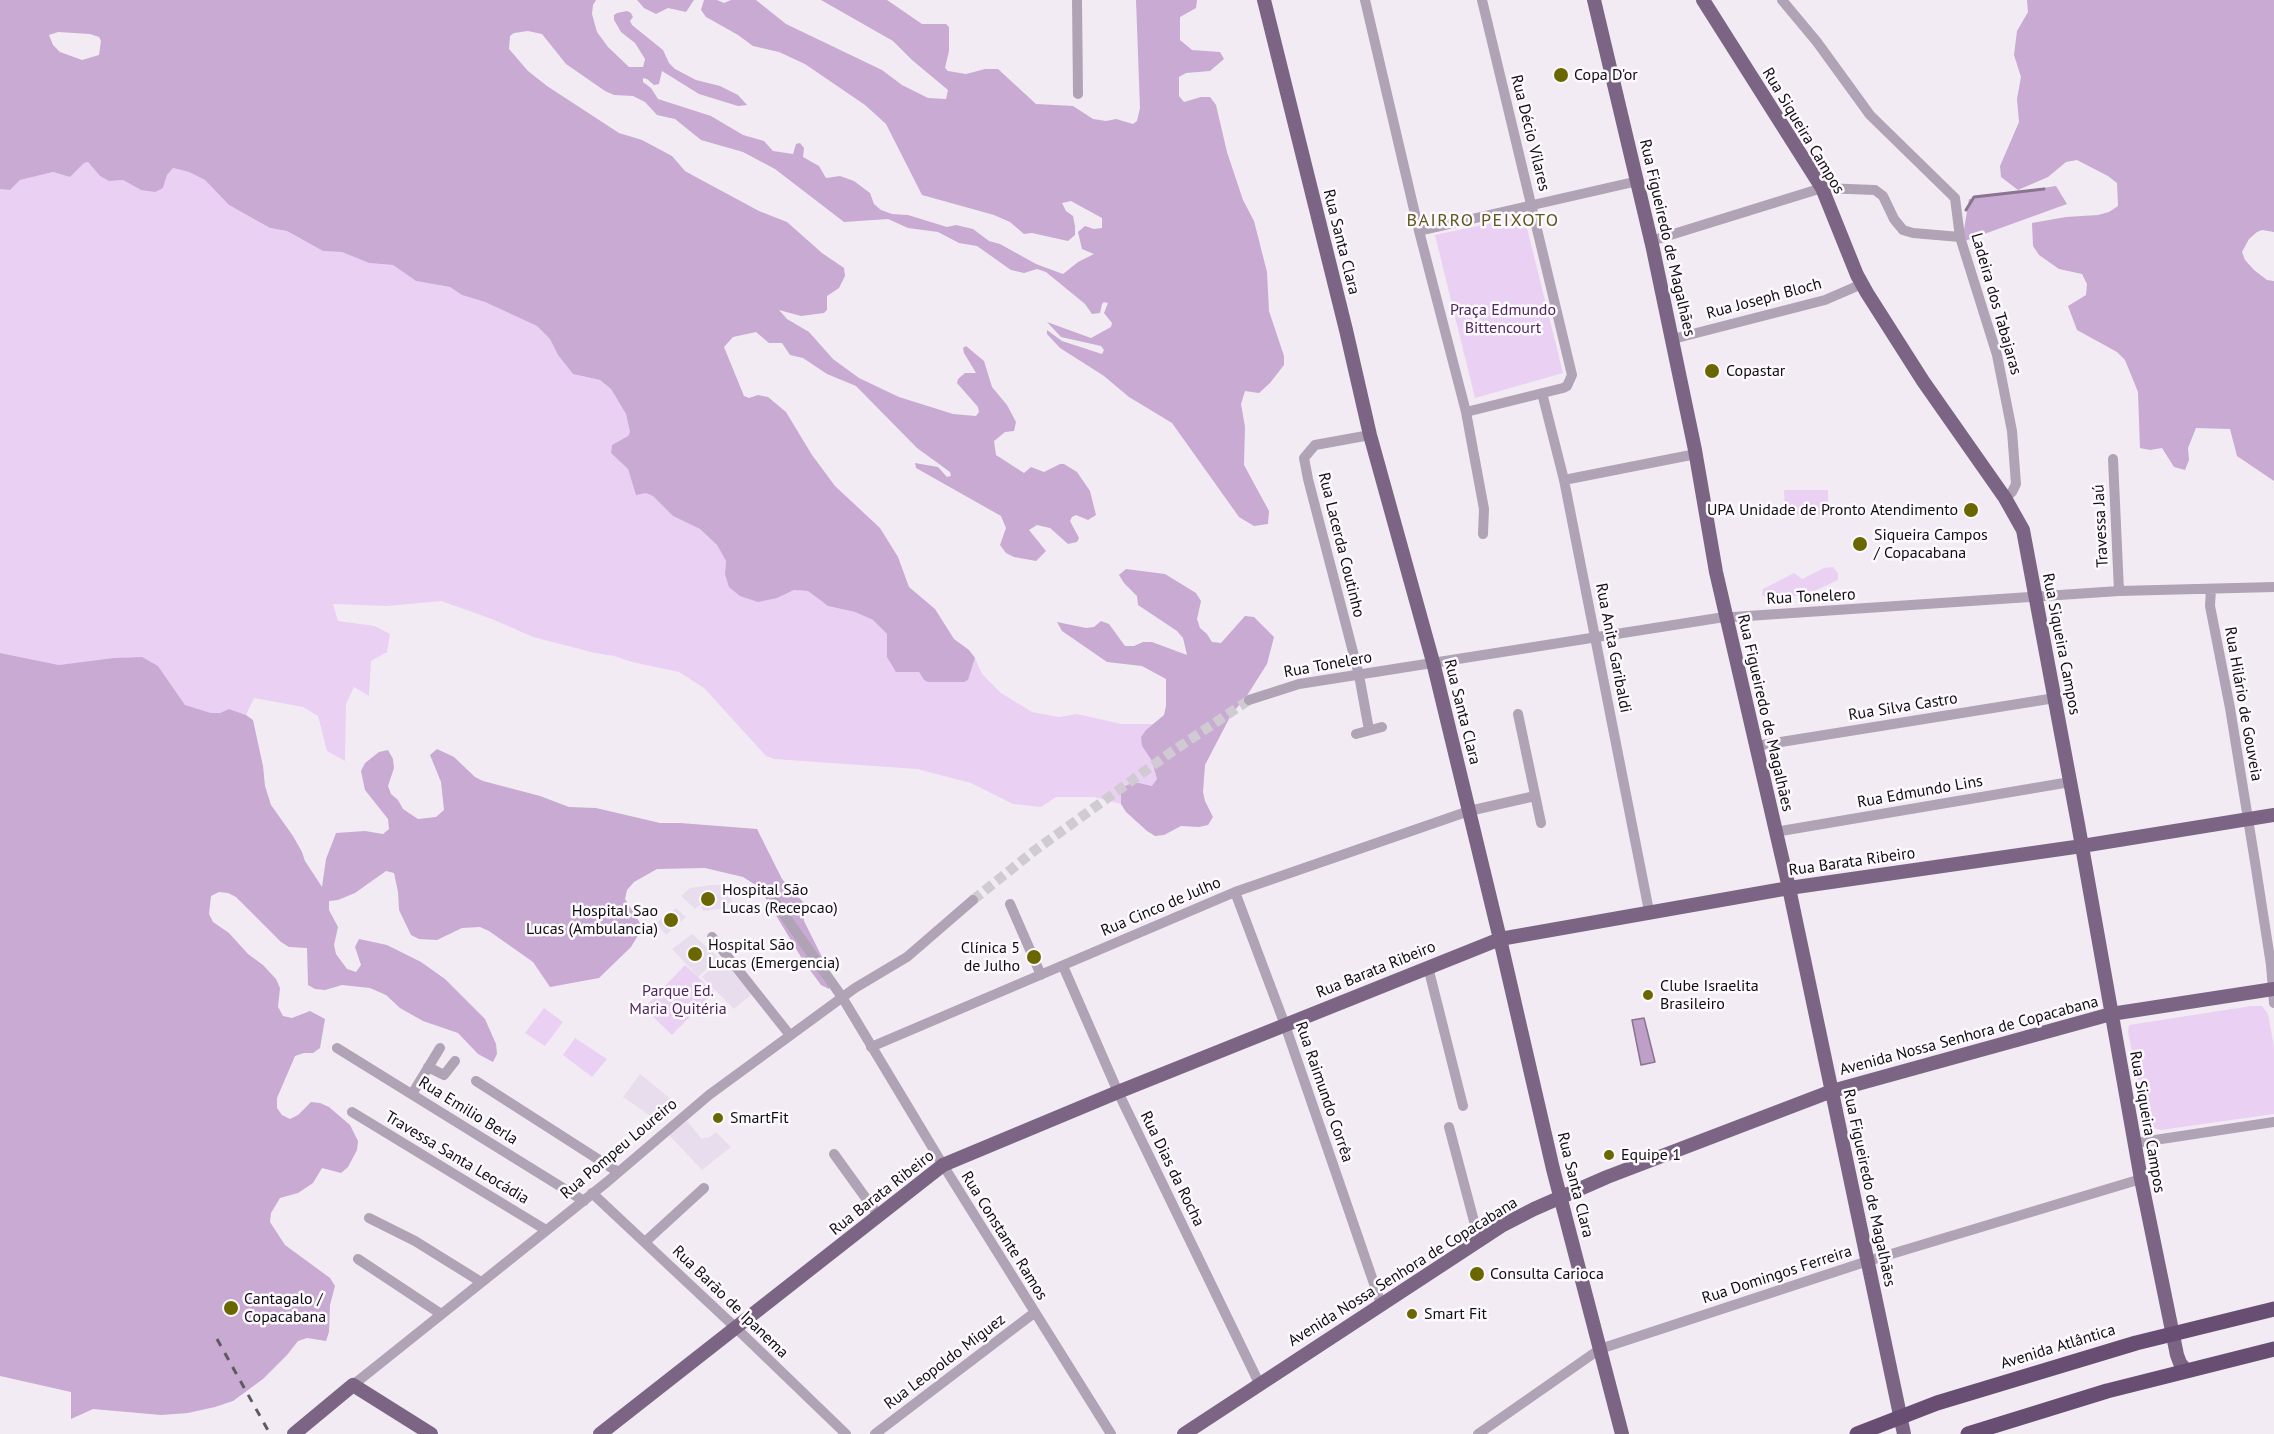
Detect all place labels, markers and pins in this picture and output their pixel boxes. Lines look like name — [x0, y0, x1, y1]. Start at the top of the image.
place label: Copa D'or — [1574, 65, 1638, 85]
marker: Copa D'or — [1552, 66, 1570, 84]
place label: Copastar — [1726, 361, 1785, 381]
marker: Copastar — [1703, 362, 1721, 380]
place label: UPA Unidade de Pronto Atendimento — [1707, 500, 1958, 520]
marker: UPA Unidade de Pronto Atendimento — [1962, 501, 1980, 519]
place label: Siqueira Campos / Copacabana — [1874, 525, 1988, 563]
marker: Siqueira Campos / Copacabana — [1851, 535, 1869, 553]
place label: Hospital São Lucas (Recepcao) — [722, 880, 838, 918]
marker: Hospital São Lucas (Recepcao) — [699, 890, 717, 908]
place label: Hospital Sao Lucas (Ambulancia) — [526, 901, 658, 939]
marker: Hospital Sao Lucas (Ambulancia) — [662, 911, 680, 929]
place label: Hospital São Lucas (Emergencia) — [708, 935, 840, 973]
place label: Clínica 5 de Julho — [961, 938, 1020, 976]
marker: Hospital São Lucas (Emergencia) — [686, 945, 704, 963]
marker: Clínica 5 de Julho — [1025, 948, 1043, 966]
place label: Clube Israelita Brasileiro — [1660, 976, 1759, 1014]
marker: Clube Israelita Brasileiro — [1641, 988, 1655, 1002]
place label: SmartFit — [730, 1108, 789, 1128]
marker: SmartFit — [711, 1111, 725, 1125]
place label: Equipe 1 — [1621, 1145, 1681, 1165]
marker: Equipe 1 — [1602, 1148, 1616, 1162]
place label: Consulta Carioca — [1490, 1264, 1604, 1284]
marker: Consulta Carioca — [1468, 1265, 1486, 1283]
place label: Cantagalo / Copacabana — [244, 1289, 326, 1327]
marker: Cantagalo / Copacabana — [222, 1299, 240, 1317]
place label: Smart Fit — [1424, 1304, 1487, 1324]
marker: Smart Fit — [1405, 1307, 1419, 1321]

